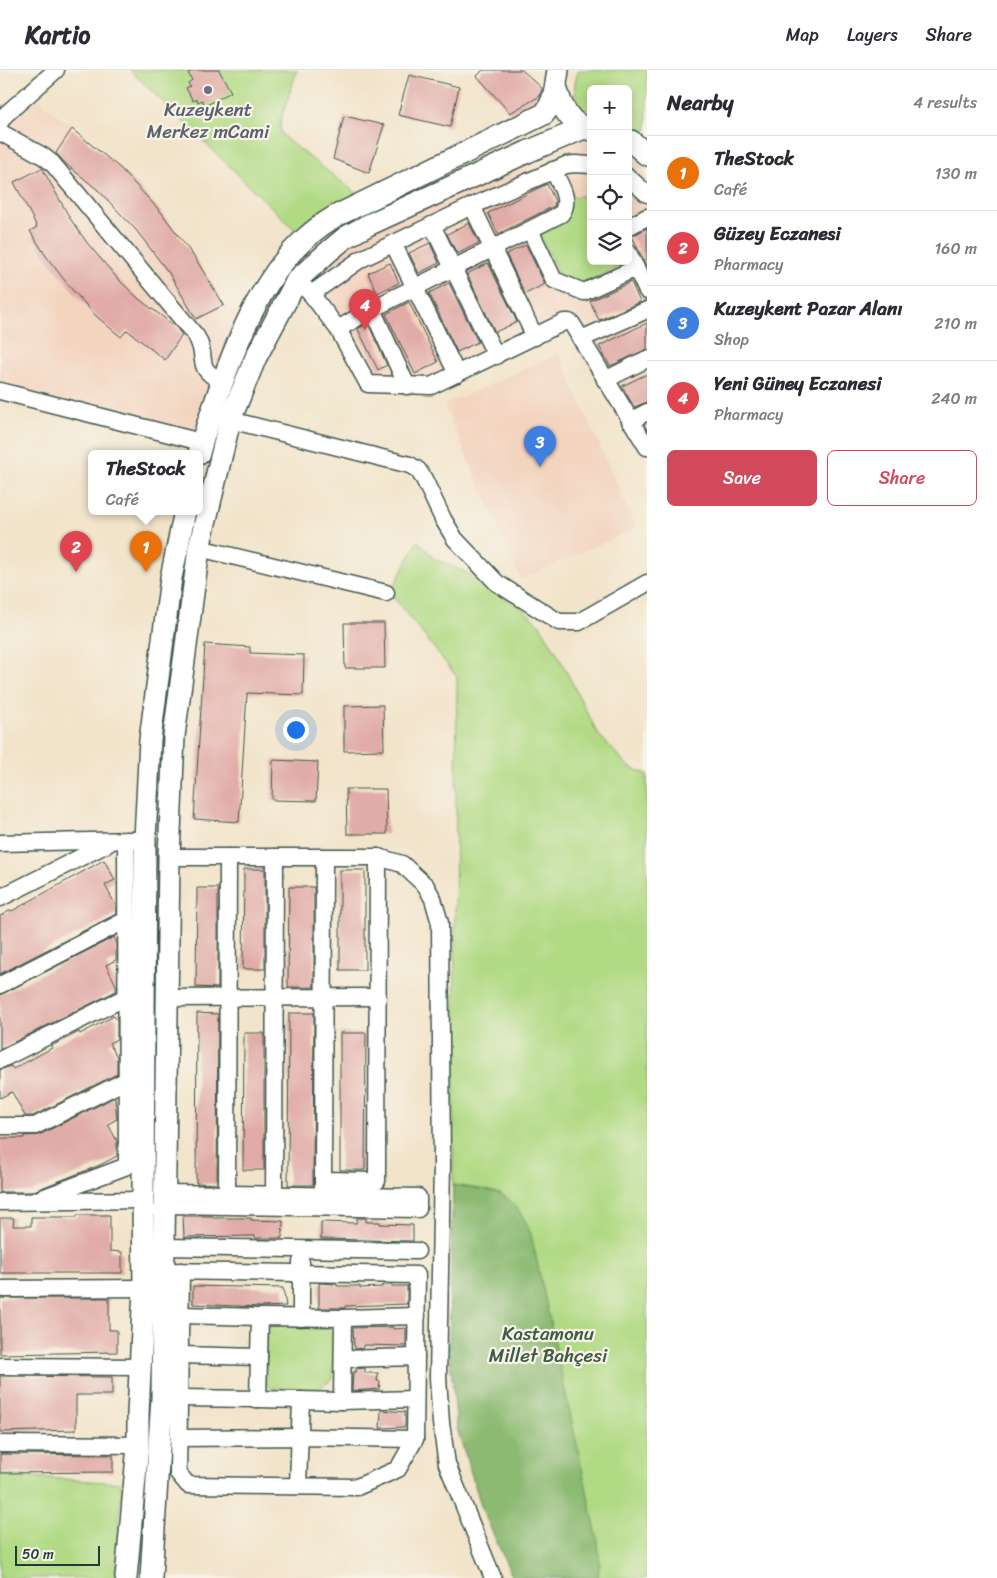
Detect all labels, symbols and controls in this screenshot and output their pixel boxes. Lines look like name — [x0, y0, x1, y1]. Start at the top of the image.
text: Kartio — [25, 14, 90, 56]
text: Map — [786, 19, 819, 51]
text: Layers — [847, 19, 898, 51]
text: Share — [926, 19, 972, 51]
marker: Kuzeykent Merkez mCami — [202, 84, 214, 96]
text: Nearby — [667, 84, 733, 122]
map controls — [587, 85, 632, 265]
button: + — [587, 85, 632, 130]
text: 4 results — [913, 88, 977, 117]
place label: Kuzeykent Merkez mCami — [147, 93, 270, 148]
button: − — [587, 130, 632, 175]
text: TheStock — [714, 142, 794, 175]
text: 1 — [680, 159, 686, 188]
text: 130 m — [935, 159, 977, 188]
button: locate — [587, 175, 632, 220]
text: Café — [714, 175, 747, 204]
text: Güzey Eczanesi — [714, 217, 841, 250]
button: layers — [587, 220, 632, 265]
text: 2 — [678, 234, 688, 263]
text: 160 m — [934, 234, 977, 263]
text: Pharmacy — [714, 250, 783, 279]
pin: 4 — [349, 289, 381, 330]
text: Kuzeykent Pazar Alanı — [714, 292, 902, 325]
text: 3 — [679, 309, 687, 338]
text: 210 m — [934, 309, 977, 338]
text: Shop — [714, 325, 749, 354]
text: Yeni Güney Eczanesi — [714, 367, 881, 400]
text: 4 — [678, 384, 688, 413]
text: 240 m — [931, 384, 977, 413]
text: Pharmacy — [714, 400, 783, 429]
pin: 3 — [524, 426, 556, 467]
popup — [88, 450, 203, 515]
button: Save — [667, 450, 817, 506]
button: Share — [827, 450, 977, 506]
text: TheStock — [106, 452, 185, 485]
text: Café — [106, 485, 139, 514]
pin: 2 — [60, 531, 92, 572]
pin: 1 — [130, 531, 162, 572]
your location — [283, 717, 309, 743]
park label: Kastamonu Millet Bahçesi — [489, 1317, 608, 1372]
text: 50 m — [22, 1542, 54, 1567]
scale bar — [15, 1543, 100, 1566]

